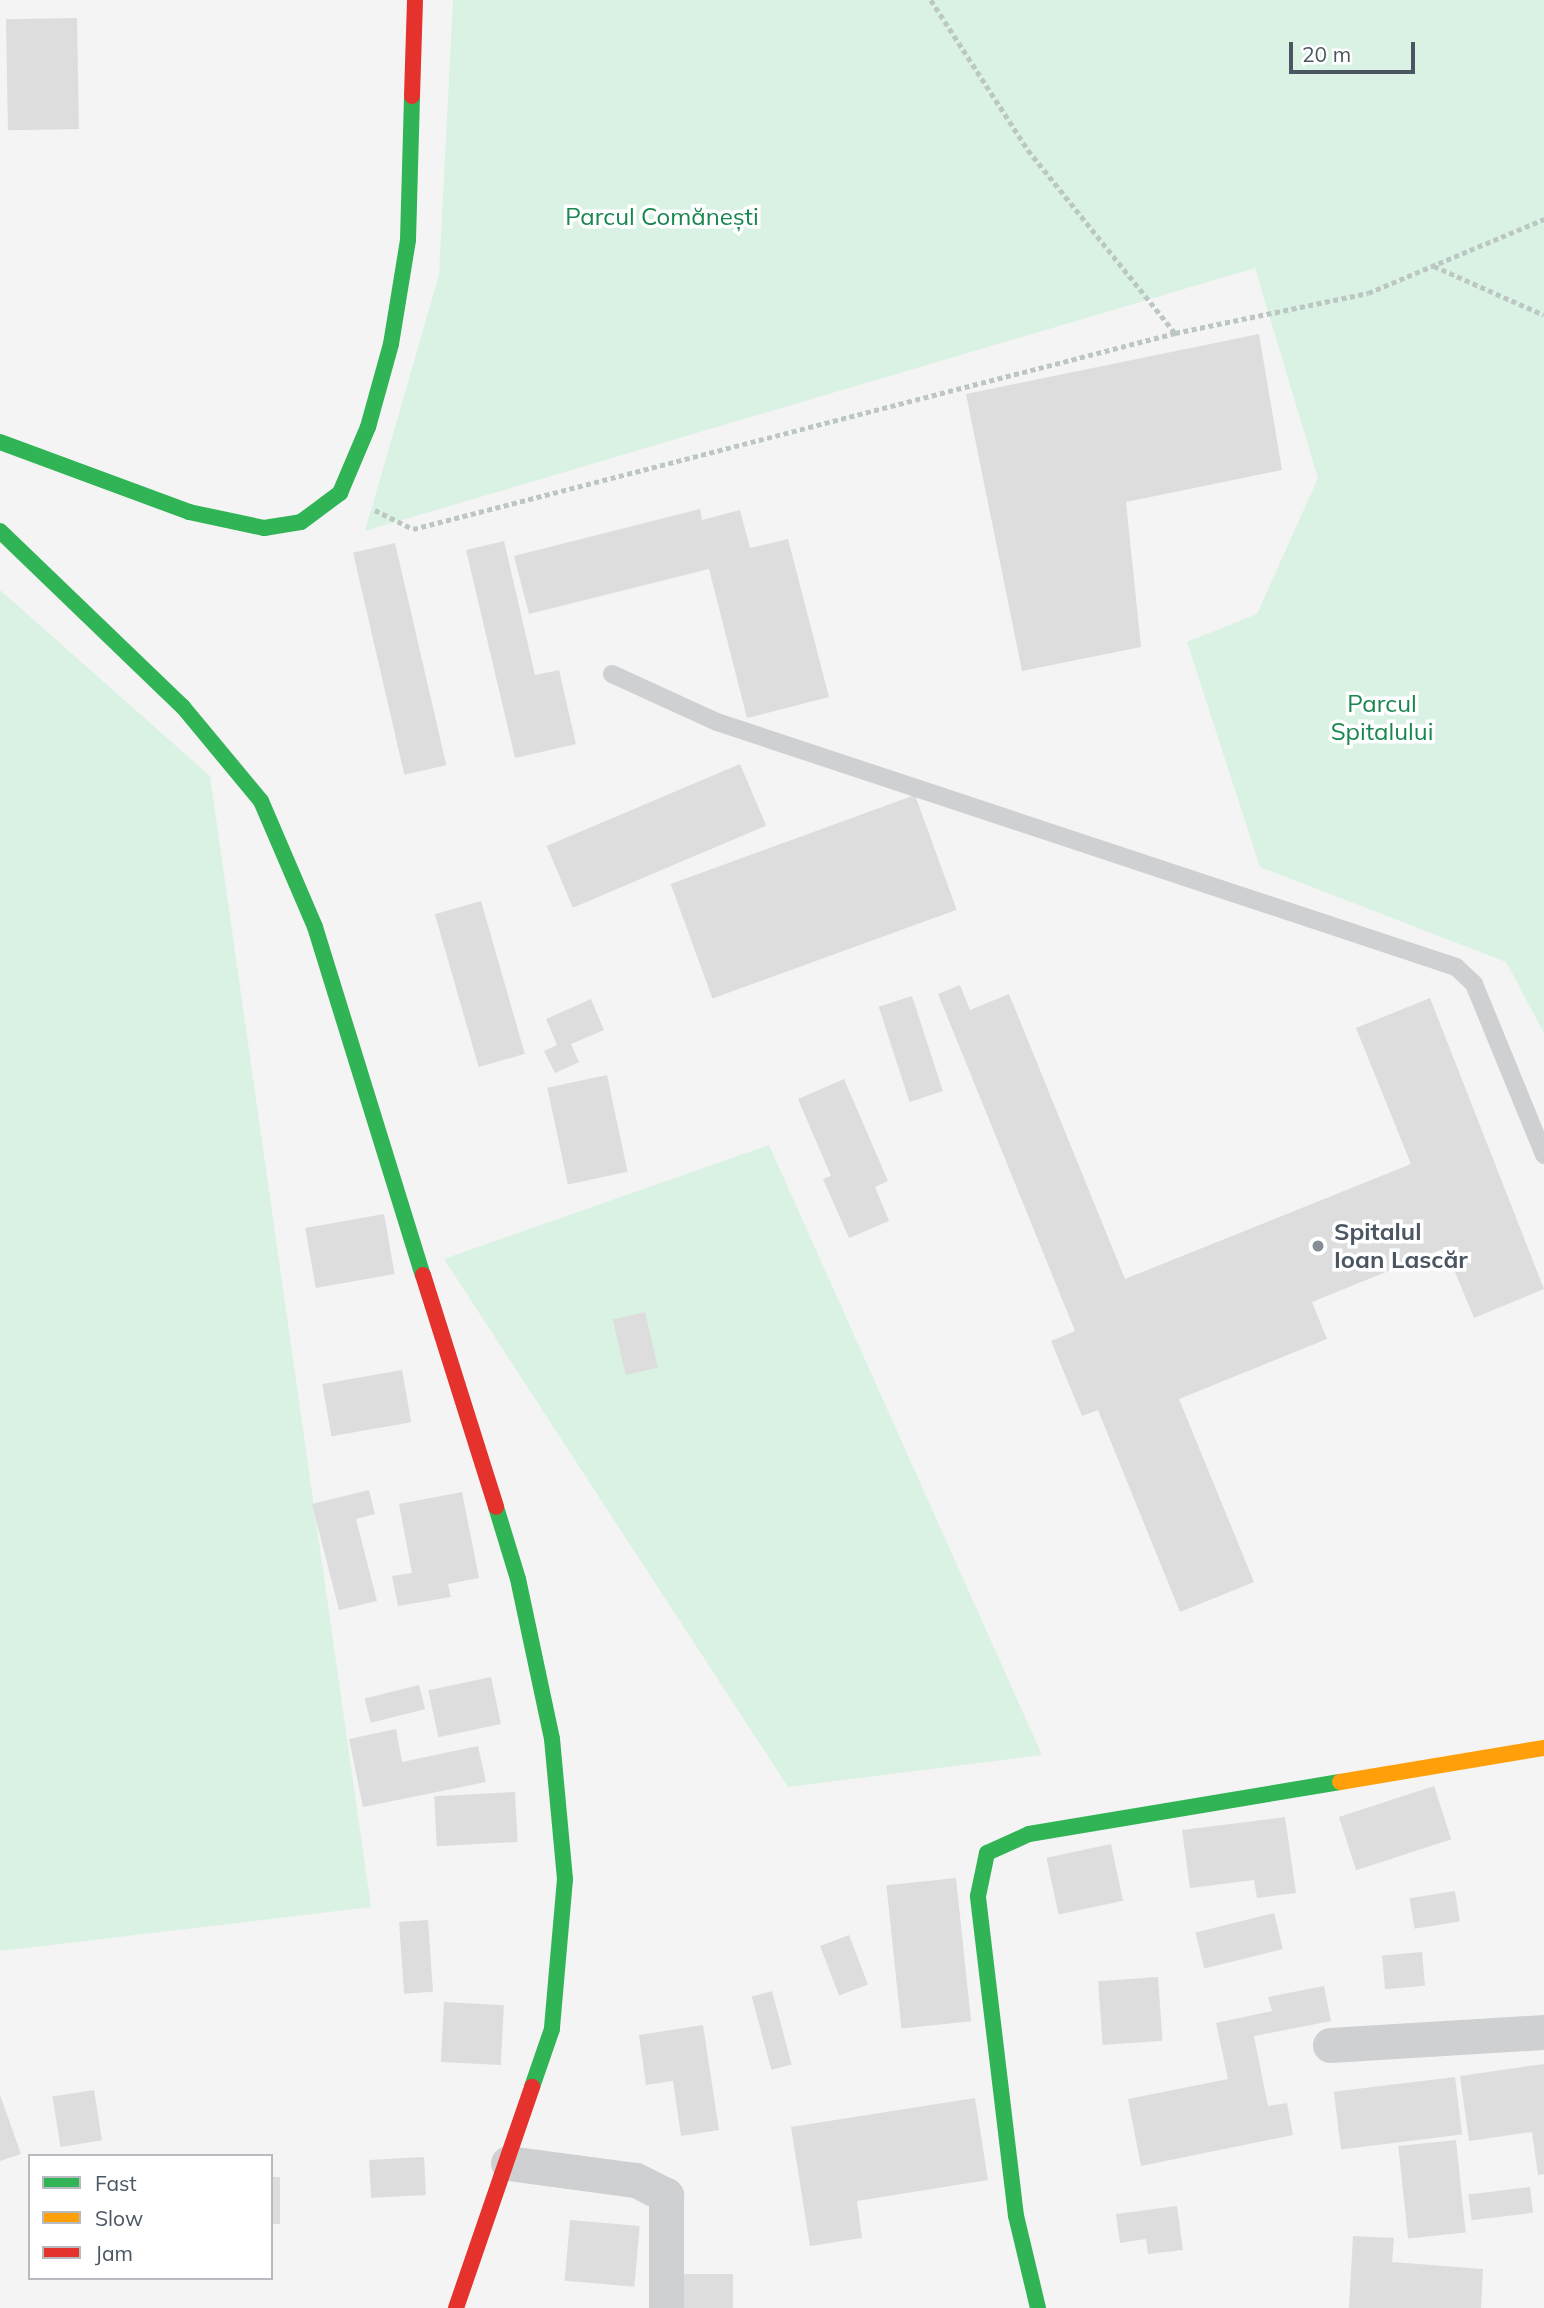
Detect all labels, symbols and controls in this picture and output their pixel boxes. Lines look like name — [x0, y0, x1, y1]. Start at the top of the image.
scale bar — [1292, 28, 1418, 72]
text: 20 m — [1302, 41, 1351, 67]
park label: Parcul Comănești — [565, 203, 759, 231]
park label: Parcul Spitalului — [1331, 690, 1433, 746]
place label: Spitalul Ioan Lascăr — [1334, 1218, 1468, 1274]
marker: Spitalul Ioan Lascăr — [1308, 1236, 1328, 1256]
legend — [28, 2154, 273, 2280]
text: Fast — [95, 2170, 137, 2196]
text: Slow — [95, 2205, 143, 2231]
text: Jam — [95, 2240, 133, 2266]

